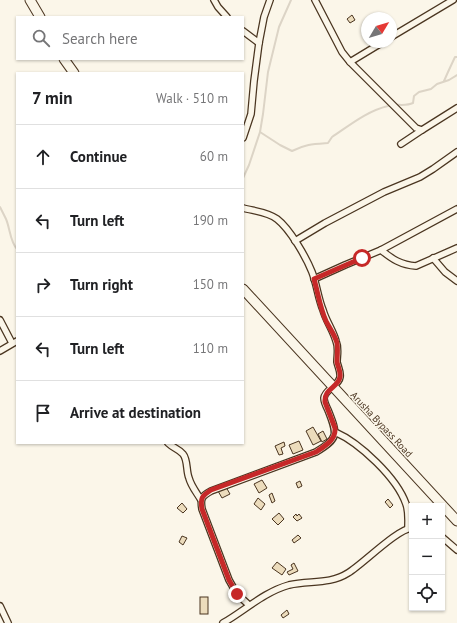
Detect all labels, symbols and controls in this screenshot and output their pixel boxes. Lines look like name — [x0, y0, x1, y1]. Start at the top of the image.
north arrow — [361, 12, 397, 48]
search box — [16, 16, 244, 60]
icon: search — [30, 27, 52, 49]
text: Search here — [62, 29, 138, 48]
text: 7 min — [32, 87, 73, 109]
text: Walk · 510 m — [156, 90, 228, 107]
icon: ahead — [32, 146, 54, 168]
text: Continue — [70, 147, 127, 166]
text: 60 m — [200, 148, 228, 165]
icon: left — [32, 210, 54, 232]
text: Turn left — [70, 211, 124, 230]
text: 190 m — [193, 212, 228, 229]
route start — [353, 249, 371, 267]
icon: right — [32, 274, 54, 296]
text: Turn right — [70, 275, 133, 294]
text: 150 m — [193, 276, 228, 293]
icon: left — [32, 338, 54, 360]
text: Turn left — [70, 339, 124, 358]
text: 110 m — [193, 340, 228, 357]
street label: Arusha Bypass Road — [348, 389, 415, 460]
icon: arrive — [32, 402, 54, 424]
text: Arrive at destination — [70, 403, 201, 422]
map controls — [409, 503, 445, 611]
button: + — [409, 503, 445, 539]
button: − — [409, 539, 445, 575]
button: locate — [409, 575, 445, 611]
route end — [228, 585, 246, 603]

